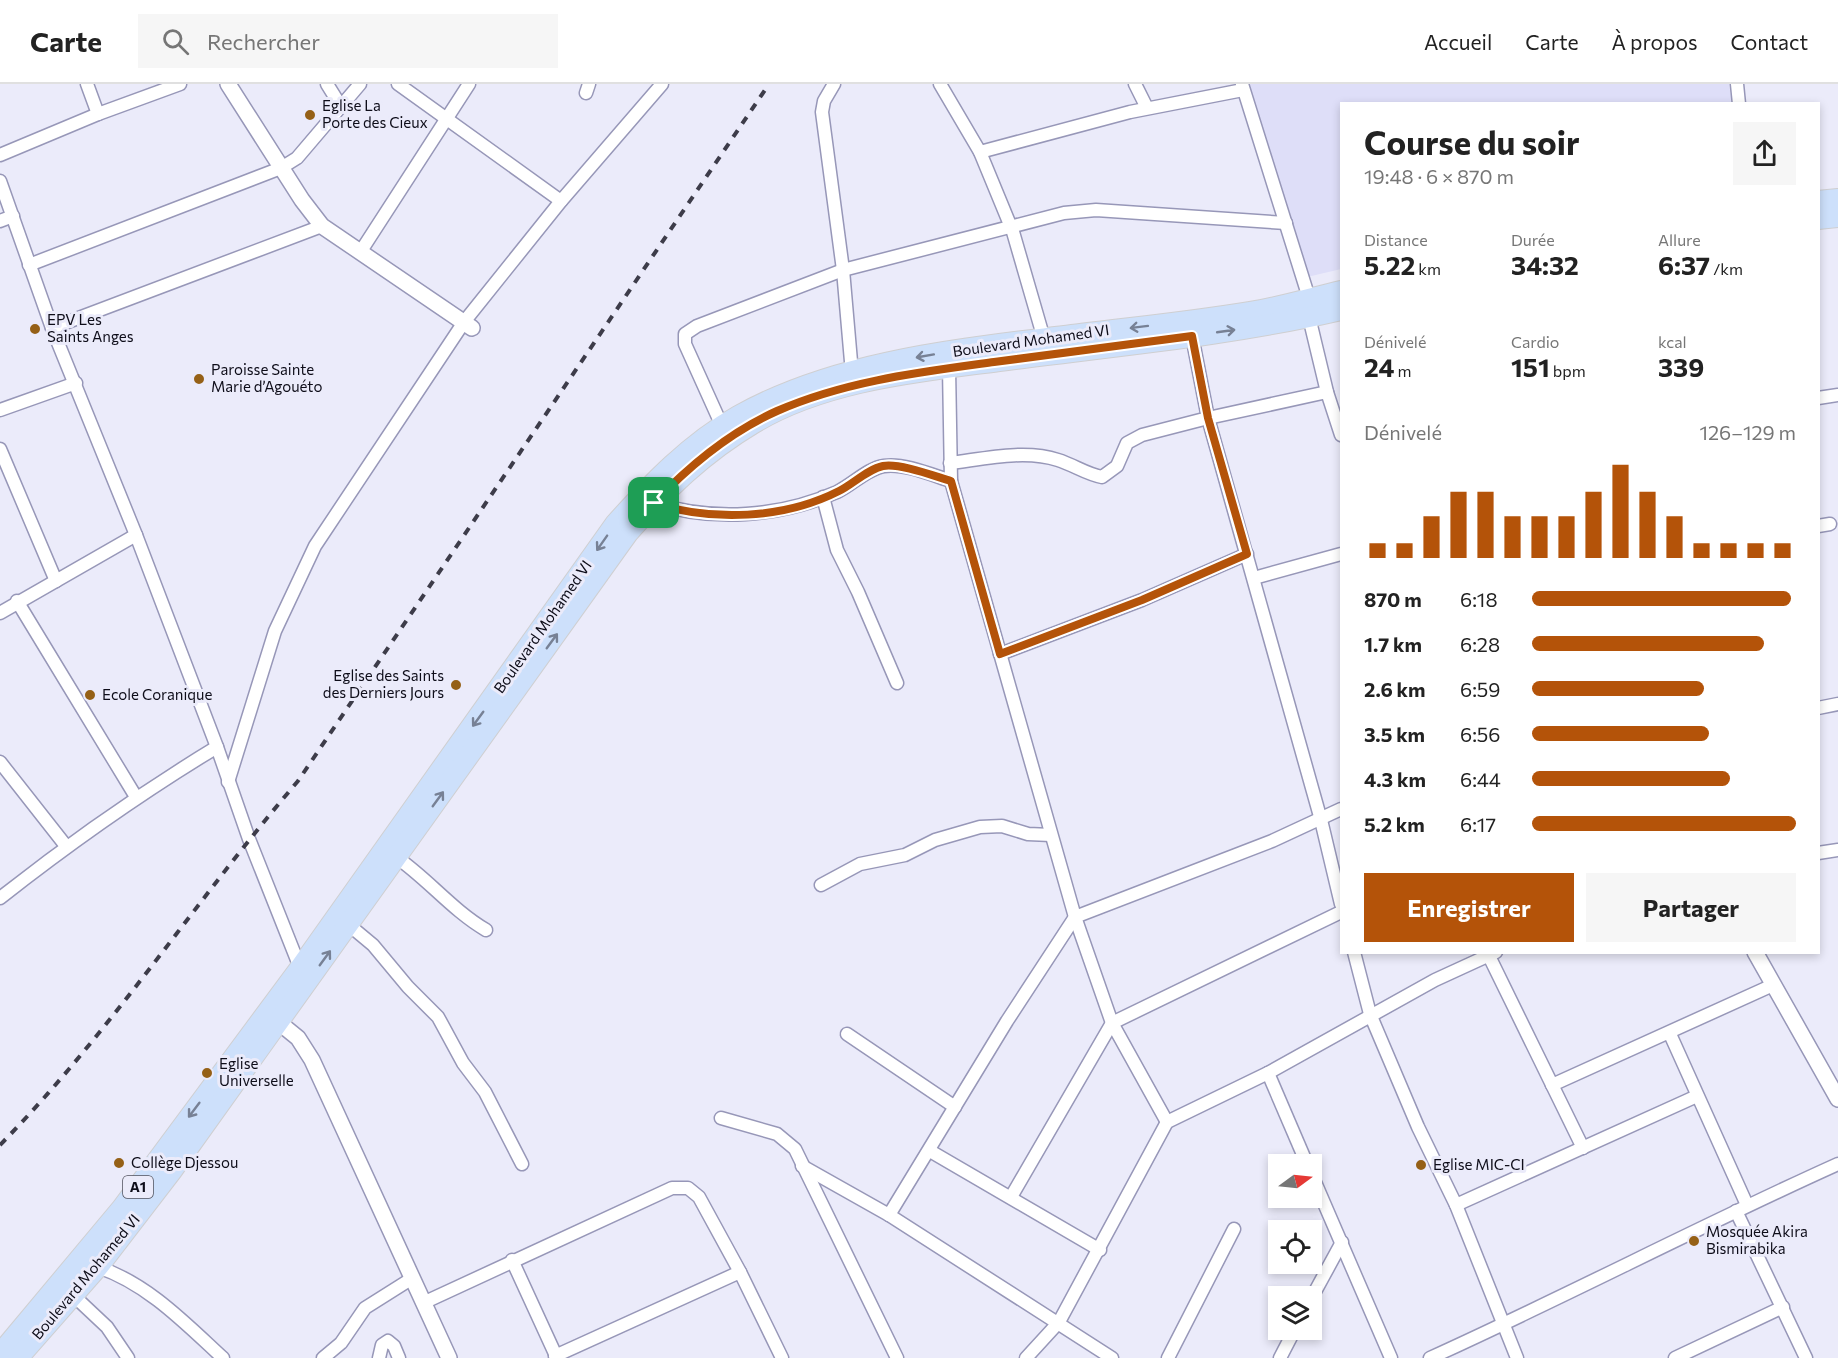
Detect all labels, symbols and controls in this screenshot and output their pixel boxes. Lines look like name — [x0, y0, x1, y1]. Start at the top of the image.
search box — [138, 14, 558, 68]
text: Carte — [30, 24, 102, 58]
icon: search — [159, 25, 192, 58]
text: Rechercher — [207, 28, 320, 55]
text: Accueil — [1424, 29, 1492, 54]
text: Carte — [1525, 29, 1579, 54]
text: À propos — [1612, 29, 1697, 54]
text: Contact — [1730, 29, 1808, 54]
place label: Eglise La Porte des Cieux — [322, 96, 428, 131]
marker: Eglise La Porte des Cieux — [303, 108, 317, 122]
text: Course du soir — [1364, 121, 1580, 162]
button: share — [1733, 122, 1796, 185]
text: 19:48 · 6 × 870 m — [1364, 164, 1514, 188]
text: Distance — [1364, 230, 1428, 249]
text: Durée — [1511, 230, 1555, 249]
text: Allure — [1658, 230, 1701, 249]
text: 5.22 — [1364, 249, 1415, 280]
text: 34:32 — [1511, 249, 1579, 280]
text: 6:37 — [1658, 249, 1710, 280]
text: km — [1415, 259, 1441, 278]
text: /km — [1710, 259, 1743, 278]
place label: EPV Les Saints Anges — [47, 310, 134, 345]
street label: Boulevard Mohamed VI — [951, 320, 1110, 360]
one-way arrow — [1129, 321, 1149, 332]
marker: EPV Les Saints Anges — [28, 322, 42, 336]
one-way arrow — [1215, 326, 1235, 337]
text: Dénivelé — [1364, 332, 1426, 351]
text: Cardio — [1511, 332, 1559, 351]
text: kcal — [1658, 332, 1687, 351]
one-way arrow — [916, 351, 935, 362]
text: 24 — [1364, 351, 1394, 382]
text: 151 — [1511, 351, 1550, 382]
text: 339 — [1658, 351, 1704, 382]
place label: Paroisse Sainte Marie d’Agouéto — [211, 360, 322, 395]
text: m — [1394, 361, 1411, 380]
text: bpm — [1550, 361, 1586, 380]
marker: Paroisse Sainte Marie d’Agouéto — [192, 372, 206, 386]
text: Dénivelé — [1364, 420, 1442, 444]
text: 126–129 m — [1699, 420, 1796, 444]
pin — [628, 477, 679, 528]
icon: arrive — [637, 486, 670, 519]
one-way arrow — [596, 534, 608, 550]
street label: Boulevard Mohamed VI — [490, 557, 595, 696]
text: 870 m — [1364, 587, 1422, 611]
text: 6:18 — [1460, 587, 1498, 611]
text: 1.7 km — [1364, 632, 1422, 656]
text: 6:28 — [1460, 632, 1500, 656]
one-way arrow — [546, 633, 558, 649]
place label: Eglise des Saints des Derniers Jours — [323, 666, 444, 701]
text: 2.6 km — [1364, 677, 1425, 701]
text: 6:59 — [1460, 677, 1501, 701]
marker: Eglise des Saints des Derniers Jours — [449, 678, 463, 692]
place label: Ecole Coranique — [102, 685, 212, 703]
marker: Ecole Coranique — [83, 688, 97, 702]
one-way arrow — [472, 711, 484, 727]
text: 3.5 km — [1364, 722, 1425, 746]
text: 6:56 — [1460, 722, 1501, 746]
text: 4.3 km — [1364, 767, 1426, 791]
text: 6:44 — [1460, 767, 1501, 791]
one-way arrow — [432, 791, 444, 807]
text: 5.2 km — [1364, 812, 1425, 836]
text: 6:17 — [1460, 812, 1496, 836]
button: Enregistrer — [1364, 873, 1574, 942]
button: Partager — [1586, 873, 1796, 942]
one-way arrow — [319, 950, 331, 966]
place label: Eglise Universelle — [219, 1054, 294, 1089]
marker: Eglise Universelle — [200, 1066, 214, 1080]
one-way arrow — [188, 1101, 200, 1117]
place label: Collège Djessou — [131, 1153, 238, 1171]
north arrow — [1268, 1154, 1322, 1208]
map controls — [1268, 1154, 1322, 1340]
place label: Eglise MIC-CI — [1433, 1155, 1525, 1173]
marker: Collège Djessou — [112, 1156, 126, 1170]
marker: Eglise MIC-CI — [1414, 1158, 1428, 1172]
road number: A1 — [123, 1176, 153, 1198]
street label: Boulevard Mohamed VI — [28, 1210, 143, 1343]
button: locate — [1268, 1220, 1322, 1274]
place label: Mosquée Akira Bismirabika — [1706, 1222, 1808, 1257]
marker: Mosquée Akira Bismirabika — [1687, 1234, 1701, 1248]
button: layers — [1268, 1286, 1322, 1340]

